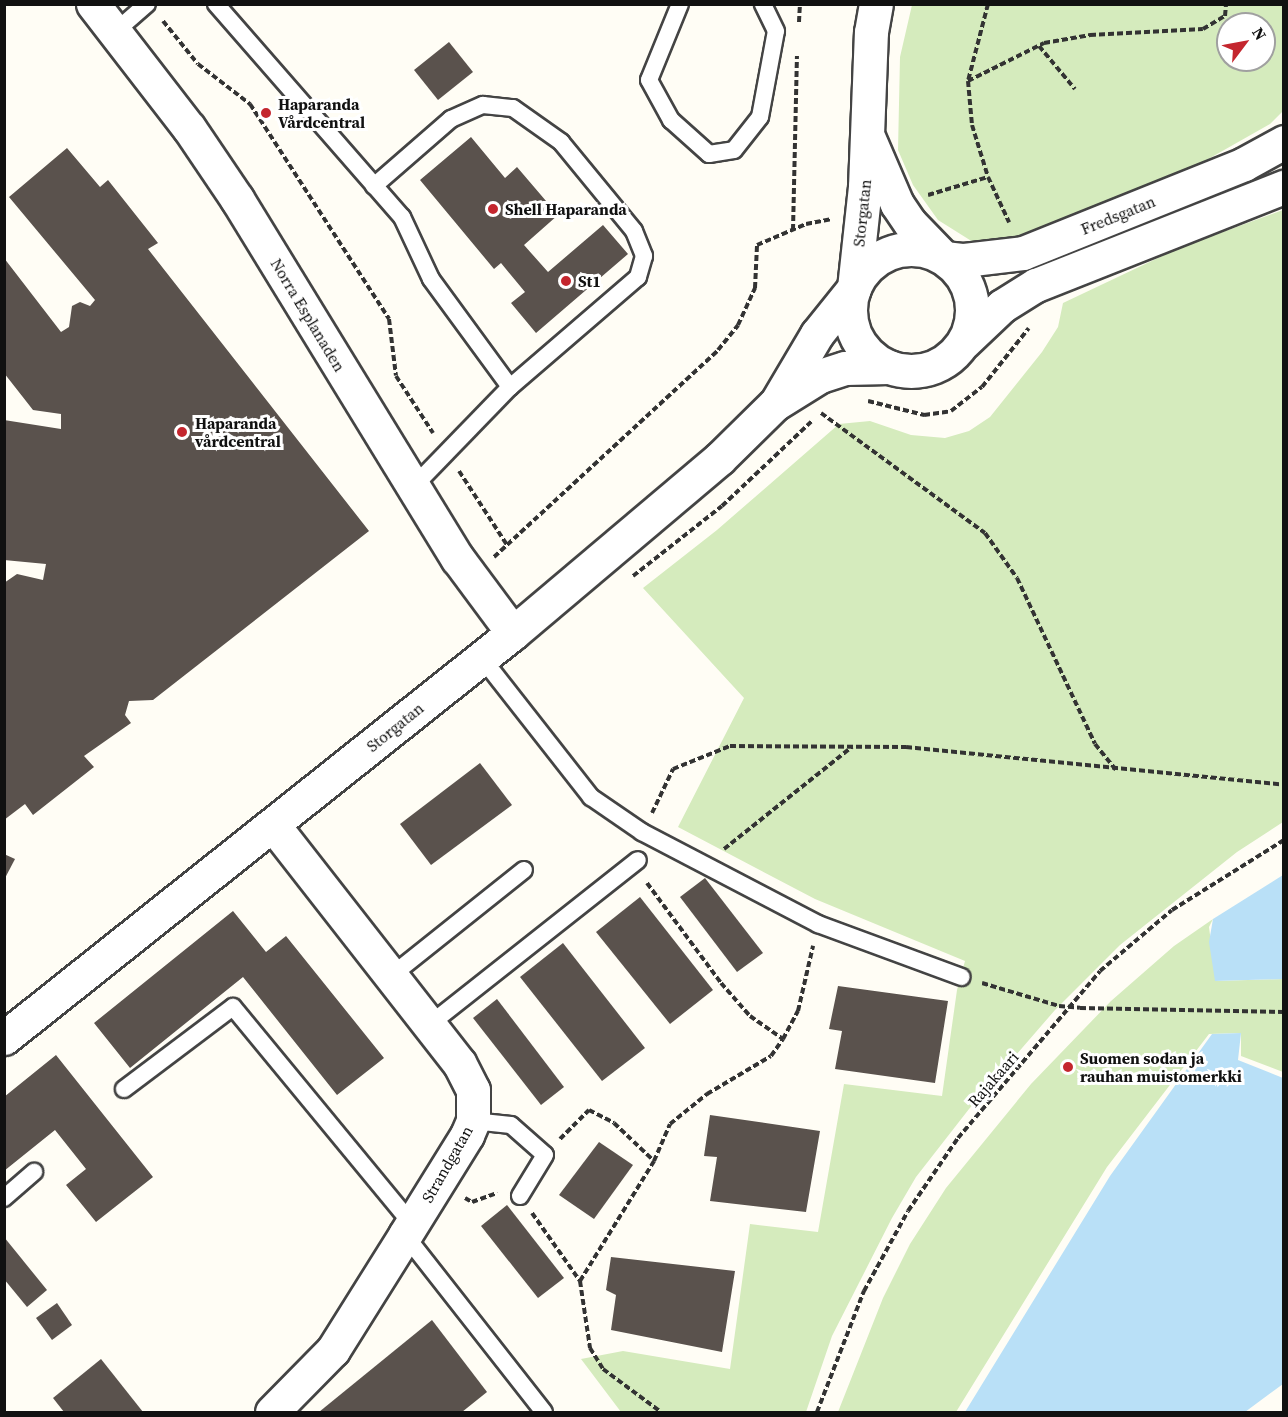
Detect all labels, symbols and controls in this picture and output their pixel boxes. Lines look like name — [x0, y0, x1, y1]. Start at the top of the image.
north arrow — [1216, 12, 1276, 72]
text: N — [1247, 23, 1272, 44]
place label: Haparanda Vårdcentral — [278, 94, 365, 132]
marker: Haparanda Vårdcentral — [259, 106, 273, 120]
street label: Storgatan — [849, 178, 875, 248]
street label: Fredsgatan — [1078, 191, 1158, 239]
place label: Shell Haparanda — [505, 199, 627, 219]
marker: Shell Haparanda — [486, 202, 500, 216]
street label: Norra Esplanaden — [267, 255, 349, 375]
place label: St1 — [578, 271, 601, 291]
marker: St1 — [559, 274, 573, 288]
place label: Haparanda vårdcentral — [195, 413, 281, 451]
marker: Haparanda vårdcentral — [173, 423, 191, 441]
street label: Storgatan — [363, 698, 427, 756]
street label: Rajakaari — [964, 1047, 1022, 1111]
place label: Suomen sodan ja rauhan muistomerkki — [1080, 1048, 1242, 1086]
marker: Suomen sodan ja rauhan muistomerkki — [1061, 1060, 1075, 1074]
street label: Strandgatan — [417, 1122, 477, 1206]

